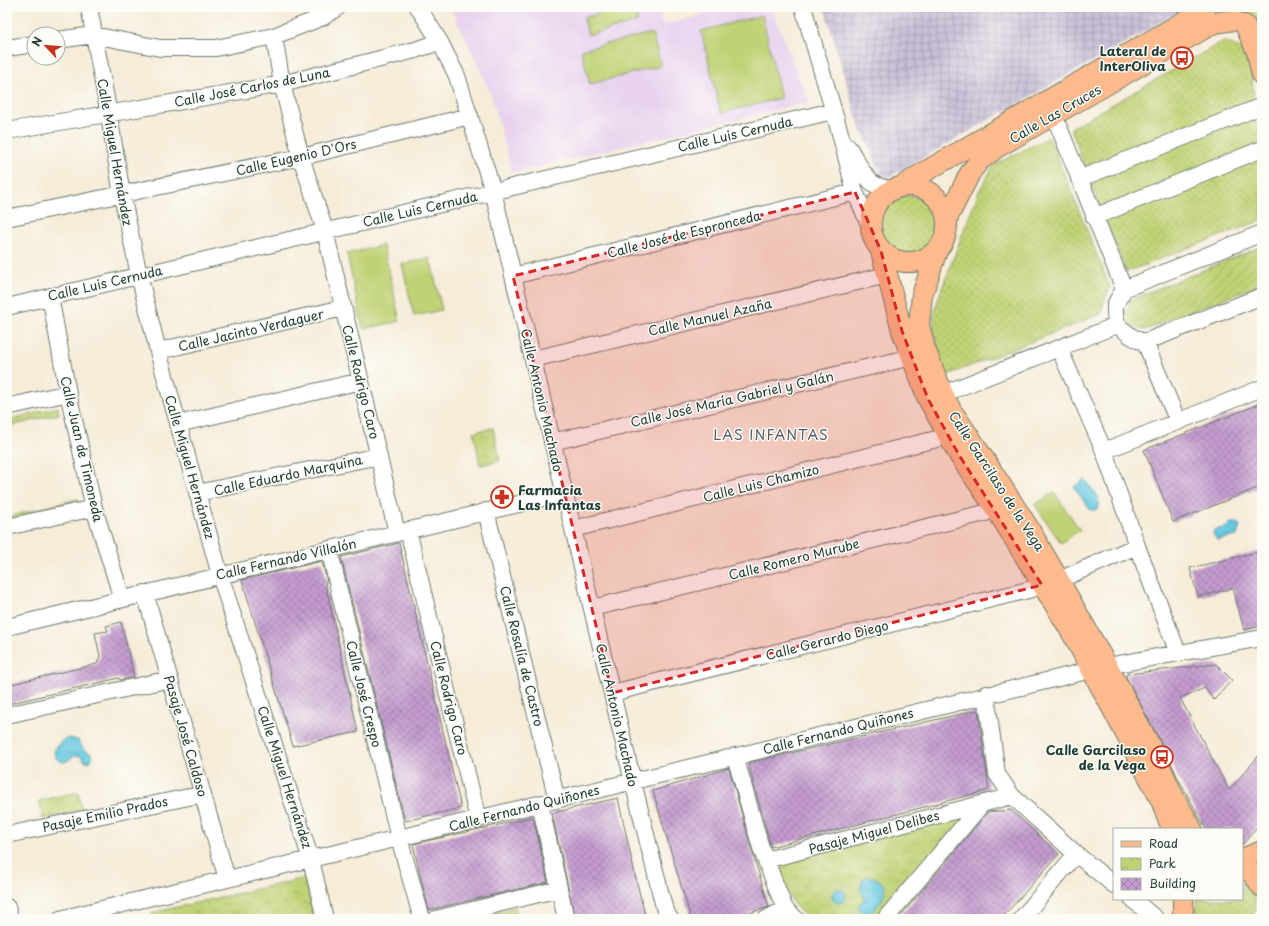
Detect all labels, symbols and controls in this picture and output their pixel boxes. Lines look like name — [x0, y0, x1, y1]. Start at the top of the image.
north arrow — [26, 26, 66, 66]
text: N — [27, 33, 46, 49]
place label: Lateral de InterOliva — [1100, 41, 1166, 75]
bus stop icon: Lateral de InterOliva — [1169, 45, 1195, 71]
street label: Calle José Carlos de Luna — [172, 62, 332, 111]
street label: Calle Miguel Hernández — [93, 77, 138, 227]
street label: Calle Las Cruces — [1005, 80, 1104, 148]
street label: Calle Luis Cernuda — [676, 111, 794, 156]
street label: Calle Eugenio D'Ors — [234, 133, 358, 180]
street label: Calle Luis Cernuda — [361, 186, 479, 231]
street label: Calle José de Espronceda — [605, 205, 763, 262]
street label: Calle Luis Cernuda — [46, 260, 164, 305]
street label: Calle Manuel Azaña — [646, 293, 774, 340]
street label: Calle Jacinto Verdaguer — [176, 303, 327, 356]
street label: Calle Rodrigo Caro — [338, 323, 385, 441]
street label: Calle Antonio Machado — [517, 326, 568, 473]
street label: Calle José María Gabriel y Galán — [628, 366, 835, 431]
street label: Calle Juan de Timoneda — [56, 374, 109, 524]
street label: Calle Miguel Hernández — [161, 393, 220, 541]
street label: Calle Garcilaso de la Vega — [945, 407, 1050, 555]
district label: LAS INFANTAS — [713, 424, 829, 445]
street label: Calle Eduardo Marquina — [212, 449, 365, 500]
street label: Calle Luis Chamizo — [701, 459, 821, 506]
place label: Farmacia Las Infantas — [518, 480, 601, 514]
pharmacy icon: Farmacia Las Infantas — [489, 484, 515, 510]
street label: Calle Fernando Villalón — [214, 533, 358, 584]
street label: Calle Romero Murube — [726, 533, 861, 584]
street label: Calle Rosalía de Castro — [496, 584, 549, 728]
street label: Calle Gerardo Diego — [763, 615, 890, 664]
street label: Calle José Crespo — [342, 638, 387, 749]
street label: Calle Rodrigo Caro — [426, 639, 473, 757]
street label: Calle Antonio Machado — [592, 641, 643, 788]
street label: Pasaje José Caldoso — [160, 673, 213, 799]
street label: Calle Miguel Hernández — [253, 703, 318, 851]
street label: Calle Fernando Quiñones — [760, 703, 915, 758]
place label: Calle Garcilaso de la Vega — [1046, 740, 1146, 774]
bus stop icon: Calle Garcilaso de la Vega — [1149, 744, 1175, 770]
street label: Calle Fernando Quiñones — [446, 780, 601, 835]
street label: Pasaje Emilio Prados — [40, 791, 169, 836]
street label: Pasaje Miguel Delibes — [806, 805, 941, 858]
legend — [1113, 828, 1243, 900]
text: Road — [1149, 834, 1178, 852]
text: Park — [1149, 854, 1176, 872]
text: Building — [1149, 874, 1196, 892]

